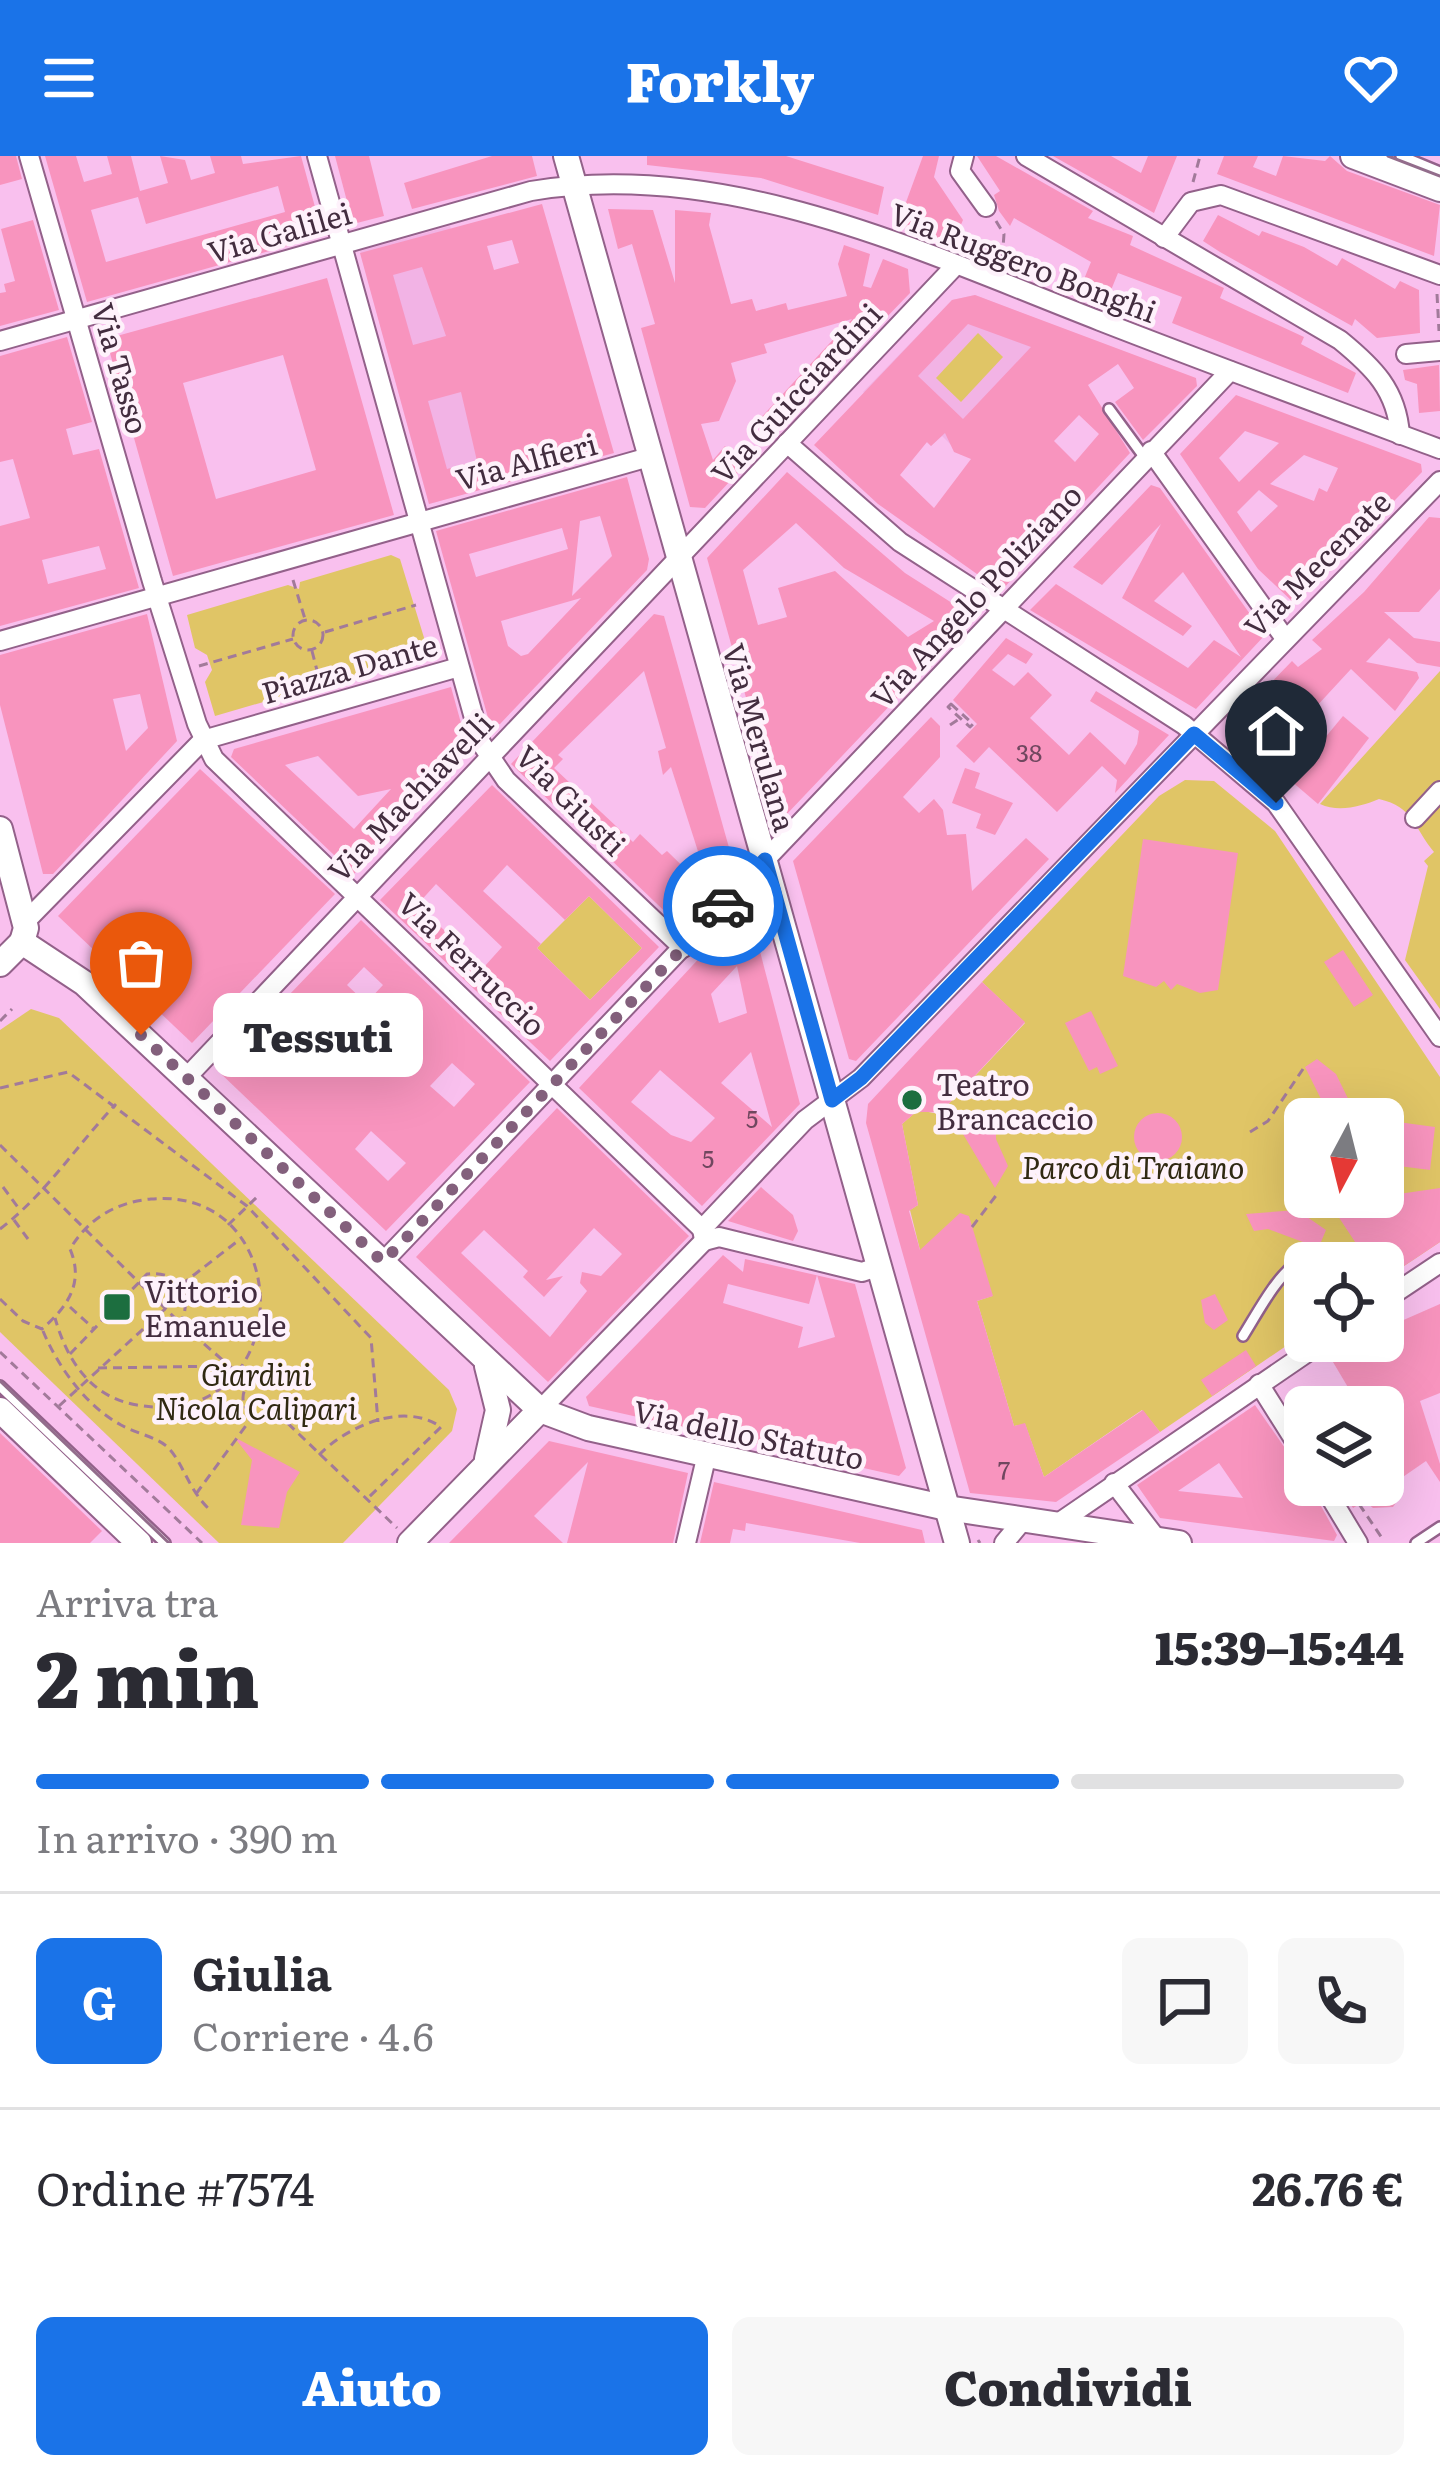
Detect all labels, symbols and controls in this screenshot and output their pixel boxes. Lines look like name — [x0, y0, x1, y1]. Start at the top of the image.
text: Forkly — [626, 38, 814, 119]
icon: menu — [36, 45, 102, 111]
icon: heart — [1338, 45, 1404, 111]
street label: Via Galilei — [202, 189, 356, 273]
street label: Via Ruggero Bonghi — [884, 190, 1164, 332]
street label: Via Guicciardini — [699, 292, 891, 492]
street label: Via Tasso — [82, 297, 162, 439]
street label: Via Alfieri — [450, 420, 602, 500]
street label: Via Angelo Poliziano — [859, 473, 1091, 717]
street label: Via Mecenate — [1233, 480, 1399, 646]
street label: Piazza Dante — [256, 621, 442, 713]
street label: Via Merulana — [713, 638, 809, 837]
pin — [1225, 680, 1327, 803]
icon: home — [1243, 698, 1309, 764]
street label: Via Machiavelli — [316, 701, 502, 891]
street label: Via Giusti — [507, 734, 637, 864]
house number: 38 — [1016, 734, 1042, 769]
courier — [663, 846, 783, 966]
icon: car — [690, 873, 756, 939]
street label: Via Ferruccio — [389, 881, 557, 1045]
pin — [90, 912, 192, 1035]
icon: bag — [108, 930, 174, 996]
callout: Tessuti — [213, 993, 423, 1077]
text: Tessuti — [243, 1006, 393, 1064]
place label: Teatro Brancaccio — [936, 1061, 1094, 1139]
marker: Teatro Brancaccio — [899, 1087, 925, 1113]
north arrow — [1284, 1098, 1404, 1218]
map controls — [1284, 1098, 1404, 1506]
house number: 5 — [746, 1100, 758, 1135]
house number: 5 — [702, 1140, 714, 1175]
park label: Parco di Traiano — [1022, 1144, 1244, 1188]
button: locate — [1284, 1242, 1404, 1362]
place label: Vittorio Emanuele — [144, 1268, 287, 1346]
marker: Vittorio Emanuele — [101, 1291, 133, 1323]
park label: Giardini Nicola Calipari — [155, 1351, 357, 1429]
button: layers — [1284, 1386, 1404, 1506]
street label: Via dello Statuto — [630, 1387, 868, 1479]
house number: 7 — [998, 1451, 1010, 1486]
text: Arriva tra — [36, 1571, 218, 1629]
text: 15:39–15:44 — [1155, 1612, 1404, 1679]
text: 2 min — [36, 1616, 259, 1732]
text: In arrivo · 390 m — [36, 1807, 338, 1865]
text: Giulia — [192, 1938, 332, 2005]
button: chat — [1122, 1938, 1248, 2064]
button: phone — [1278, 1938, 1404, 2064]
text: G — [82, 1967, 116, 2034]
text: Corriere · 4.6 — [192, 2005, 434, 2063]
text: Ordine #7574 — [36, 2153, 315, 2220]
text: 26.76 € — [1252, 2153, 1404, 2220]
button: Aiuto — [36, 2317, 708, 2455]
button: Condividi — [732, 2317, 1404, 2455]

